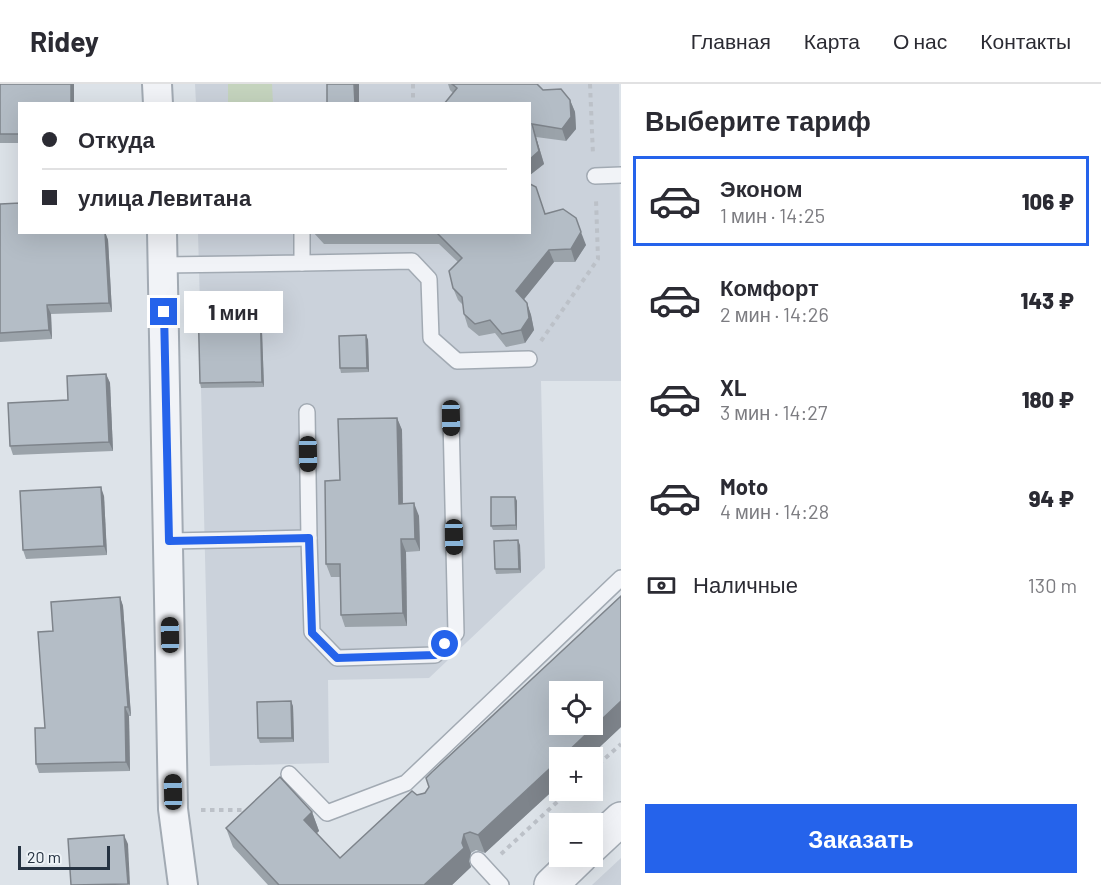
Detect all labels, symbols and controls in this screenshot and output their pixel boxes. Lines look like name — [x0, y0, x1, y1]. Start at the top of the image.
text: Ridey — [30, 24, 99, 58]
text: Главная — [691, 28, 771, 53]
text: Карта — [804, 28, 860, 53]
text: О нас — [893, 28, 947, 53]
text: Контакты — [980, 28, 1071, 53]
text: Выберите тариф — [645, 104, 871, 136]
text: Откуда — [78, 126, 155, 152]
icon: car — [648, 174, 702, 228]
text: Эконом — [720, 175, 803, 201]
text: улица Левитана — [78, 184, 251, 210]
text: 106 ₽ — [1022, 188, 1074, 214]
text: 1 мин · 14:25 — [720, 203, 825, 227]
icon: car — [648, 273, 702, 327]
text: Комфорт — [720, 274, 819, 300]
text: 143 ₽ — [1021, 287, 1074, 313]
callout: 1 мин — [185, 291, 284, 333]
route end — [150, 298, 177, 325]
text: 1 мин — [208, 300, 259, 324]
text: 2 мин · 14:26 — [720, 302, 829, 326]
icon: car — [648, 372, 702, 426]
text: XL — [720, 374, 746, 400]
text: 180 ₽ — [1022, 386, 1074, 412]
car — [442, 400, 460, 436]
text: 3 мин · 14:27 — [720, 400, 827, 424]
car — [299, 436, 317, 472]
icon: car — [648, 471, 702, 525]
text: Moto — [720, 473, 768, 499]
text: 94 ₽ — [1029, 485, 1074, 511]
text: 4 мин · 14:28 — [720, 499, 829, 523]
car — [445, 519, 463, 555]
icon: cash — [645, 569, 678, 602]
text: Наличные — [693, 571, 798, 597]
text: 130 m — [1028, 573, 1077, 597]
car — [161, 617, 179, 653]
route start — [431, 630, 458, 657]
map controls — [549, 681, 603, 867]
button: locate — [549, 681, 603, 735]
button: + — [549, 747, 603, 801]
car — [164, 774, 182, 810]
button: Заказать — [645, 804, 1077, 873]
button: − — [549, 813, 603, 867]
scale bar — [18, 843, 110, 870]
text: 20 m — [27, 847, 61, 866]

